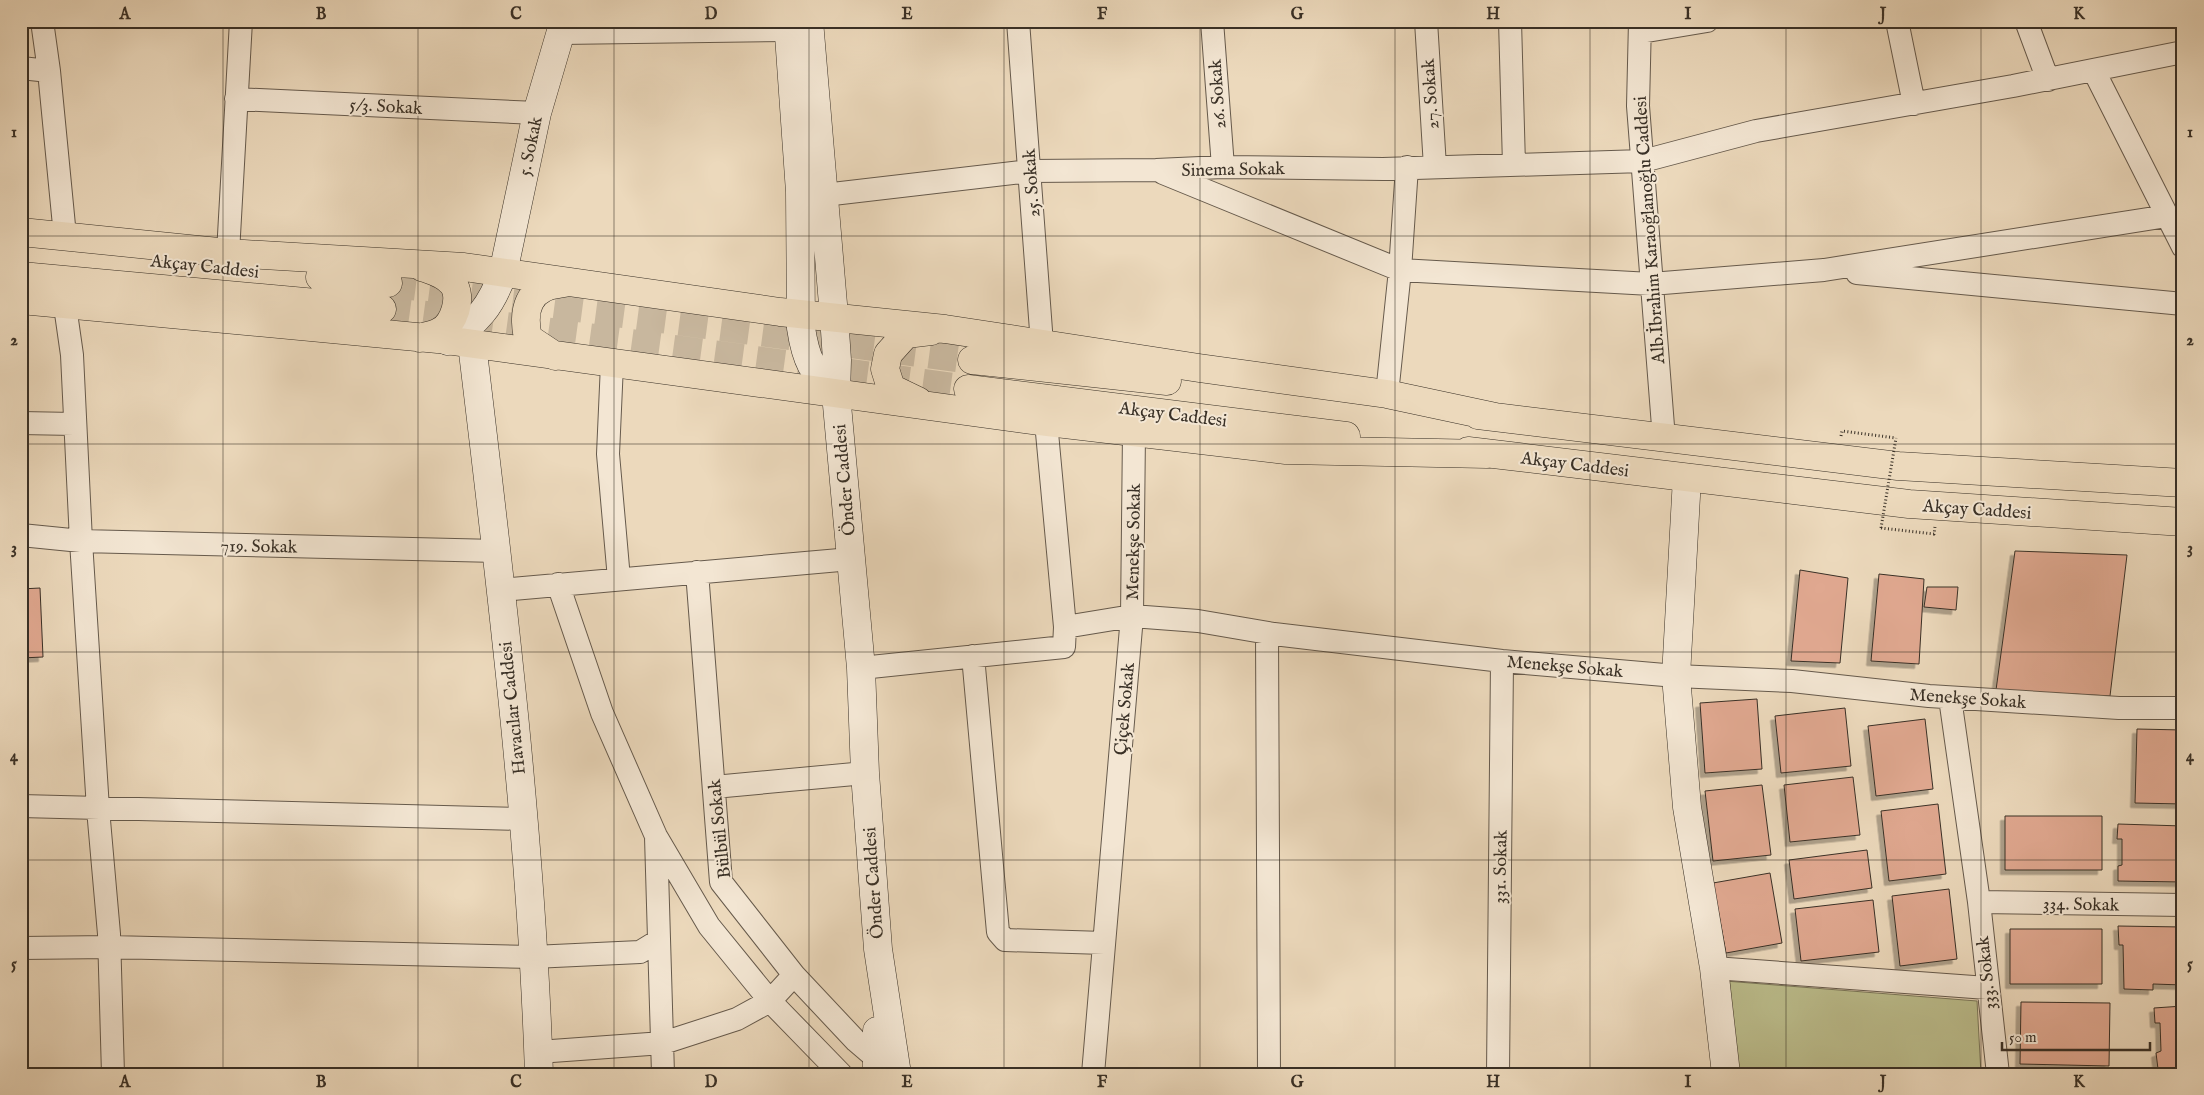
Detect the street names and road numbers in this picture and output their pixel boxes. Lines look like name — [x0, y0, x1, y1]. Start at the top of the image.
street label: 26. Sokak — [1205, 58, 1232, 129]
street label: 27. Sokak — [1418, 58, 1445, 130]
street label: 5/3. Sokak — [349, 94, 423, 121]
street label: Alb.İbrahim Karaoğlanoğlu Caddesi — [1629, 95, 1671, 366]
street label: 5. Sokak — [514, 114, 549, 178]
street label: 25. Sokak — [1019, 148, 1046, 218]
street label: Sinema Sokak — [1181, 158, 1285, 183]
street label: Akçay Caddesi — [148, 250, 260, 285]
street label: Akçay Caddesi — [1116, 397, 1229, 434]
street label: Önder Caddesi — [828, 423, 862, 537]
street label: Akçay Caddesi — [1518, 447, 1631, 484]
street label: Menekşe Sokak — [1122, 483, 1147, 601]
street label: Akçay Caddesi — [1921, 495, 2032, 526]
street label: 719. Sokak — [220, 535, 298, 560]
street label: Havacılar Caddesi — [495, 640, 532, 776]
street label: Menekşe Sokak — [1506, 651, 1624, 684]
street label: Çiçek Sokak — [1110, 661, 1141, 756]
street label: Menekşe Sokak — [1909, 684, 2027, 715]
street label: Bülbül Sokak — [704, 778, 737, 880]
street label: Önder Caddesi — [858, 826, 890, 940]
street label: 331. Sokak — [1489, 830, 1514, 904]
street label: 334. Sokak — [2043, 893, 2120, 918]
street label: 333. Sokak — [1972, 935, 2003, 1011]

